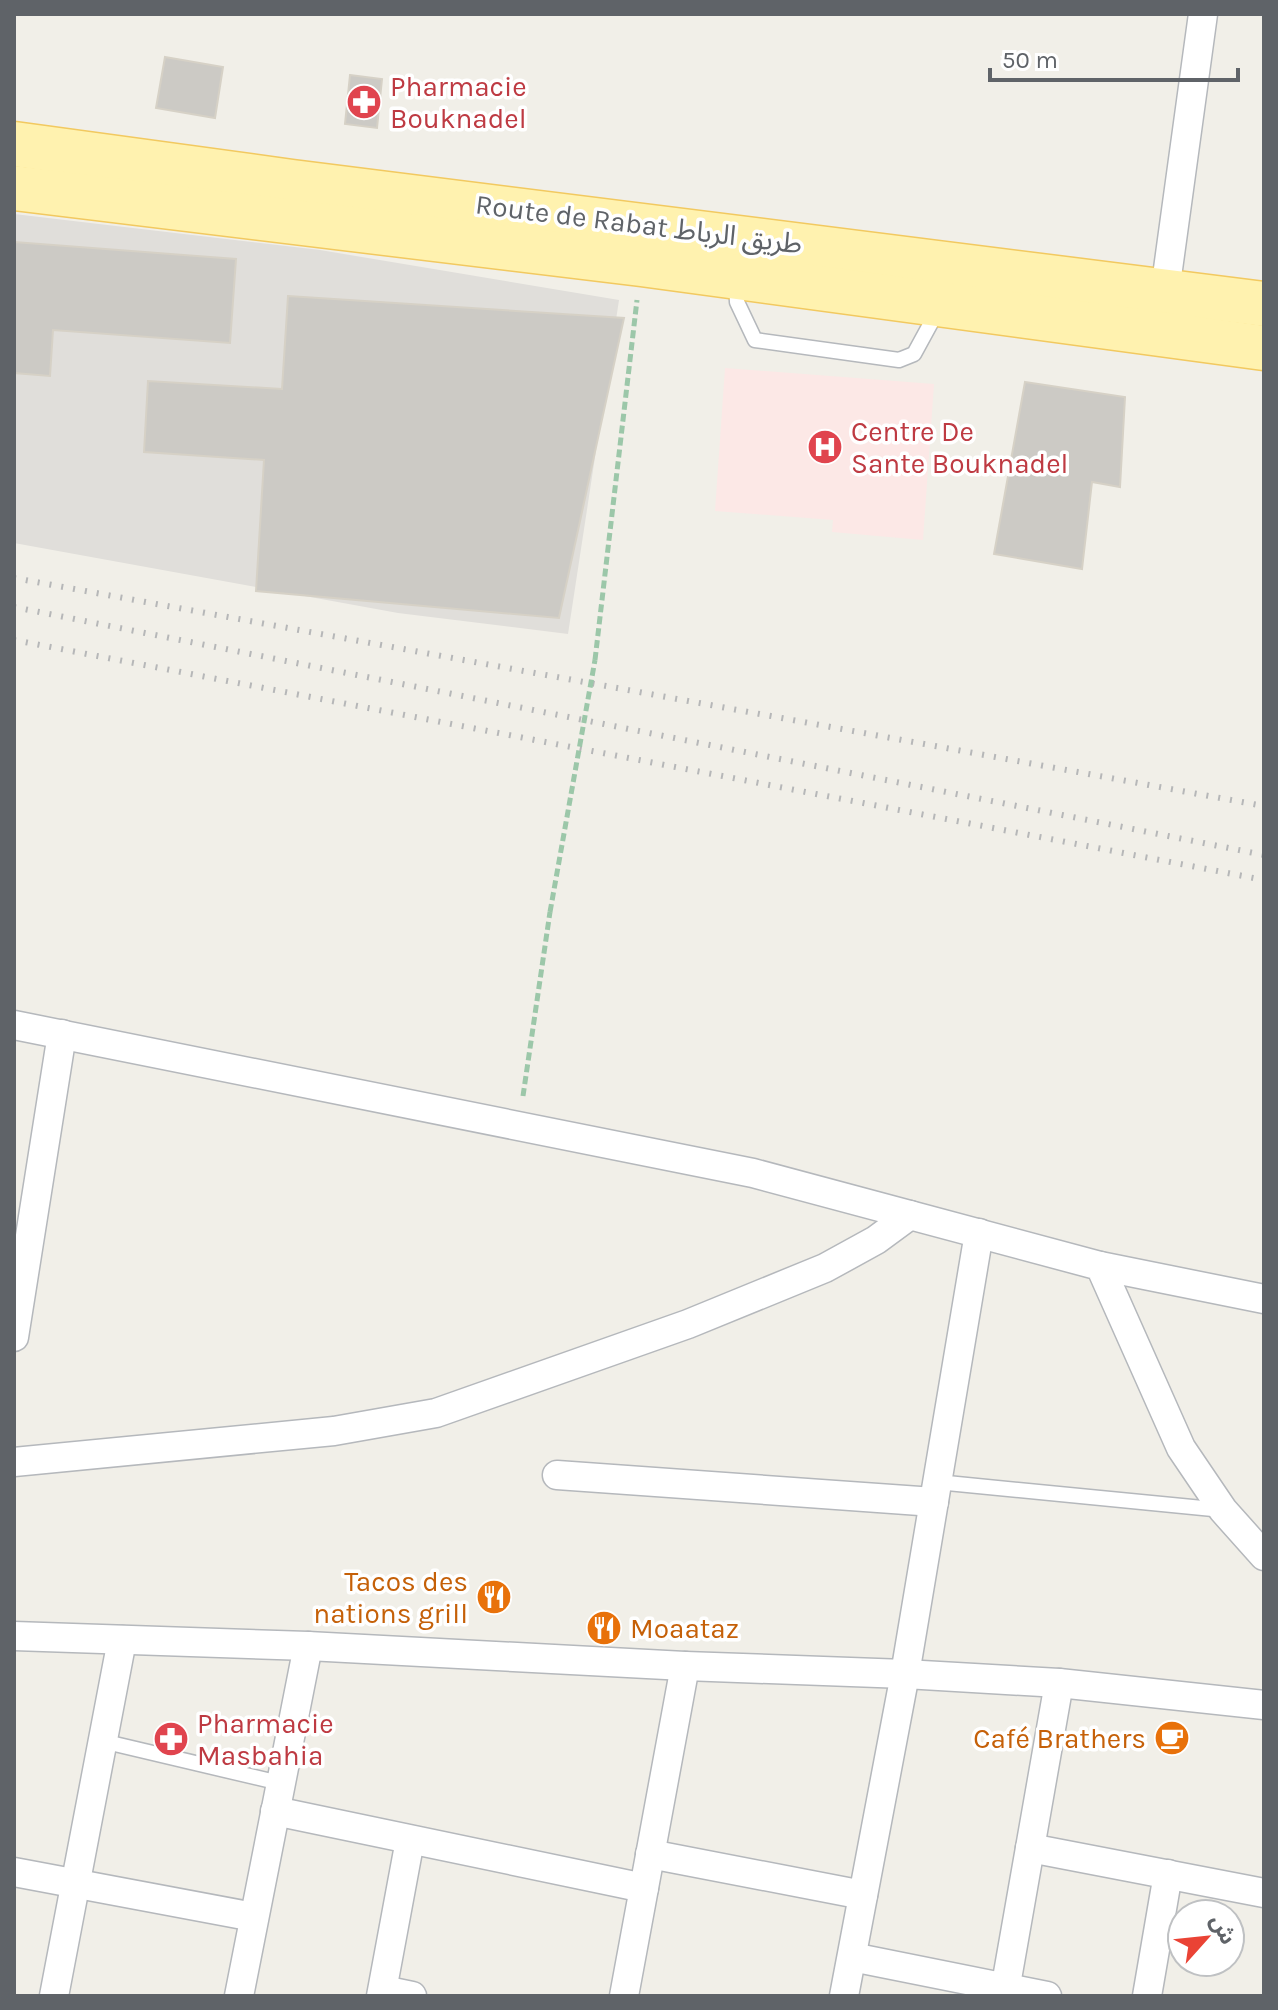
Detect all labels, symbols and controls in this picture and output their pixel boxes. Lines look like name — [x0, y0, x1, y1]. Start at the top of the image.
scale bar — [990, 32, 1238, 82]
text: 50 m — [1002, 46, 1058, 74]
place label: Pharmacie Bouknadel — [390, 70, 527, 135]
pharmacy icon: Pharmacie Bouknadel — [345, 83, 383, 121]
street label: Route de Rabat طريق الرباط — [474, 188, 804, 261]
place label: Centre De Sante Bouknadel — [851, 415, 1068, 480]
hospital icon: Centre De Sante Bouknadel — [806, 428, 844, 466]
place label: Tacos des nations grill — [313, 1565, 468, 1630]
restaurant icon: Tacos des nations grill — [475, 1578, 513, 1616]
restaurant icon: Moaataz — [585, 1609, 623, 1647]
place label: Moaataz — [630, 1612, 739, 1645]
place label: Pharmacie Masbahia — [197, 1707, 334, 1772]
cafe icon: Café Brathers — [1153, 1719, 1191, 1757]
pharmacy icon: Pharmacie Masbahia — [152, 1720, 190, 1758]
place label: Café Brathers — [973, 1722, 1146, 1755]
north arrow — [1166, 1898, 1246, 1978]
text: ش — [1205, 1910, 1241, 1949]

